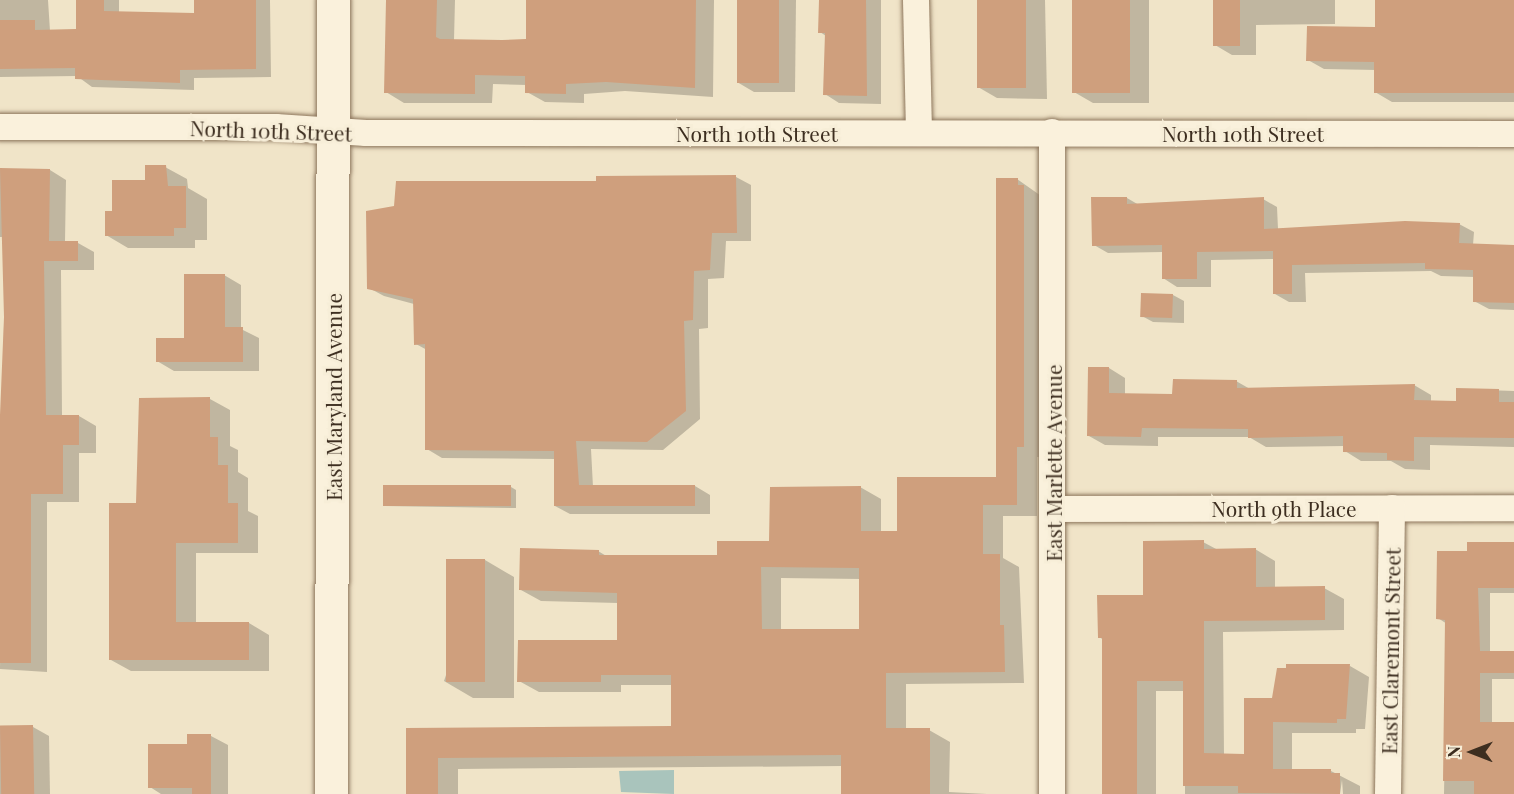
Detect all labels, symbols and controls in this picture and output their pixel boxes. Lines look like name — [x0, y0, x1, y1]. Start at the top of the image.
street label: North 10th Street — [190, 115, 352, 145]
street label: North 10th Street — [676, 120, 838, 146]
street label: North 10th Street — [1162, 120, 1324, 146]
street label: East Maryland Avenue — [320, 292, 346, 502]
street label: East Marlette Avenue — [1040, 364, 1066, 562]
street label: North 9th Place — [1211, 495, 1357, 521]
street label: East Claremont Street — [1376, 547, 1404, 755]
north arrow — [1442, 722, 1502, 782]
text: N — [1443, 746, 1464, 758]

